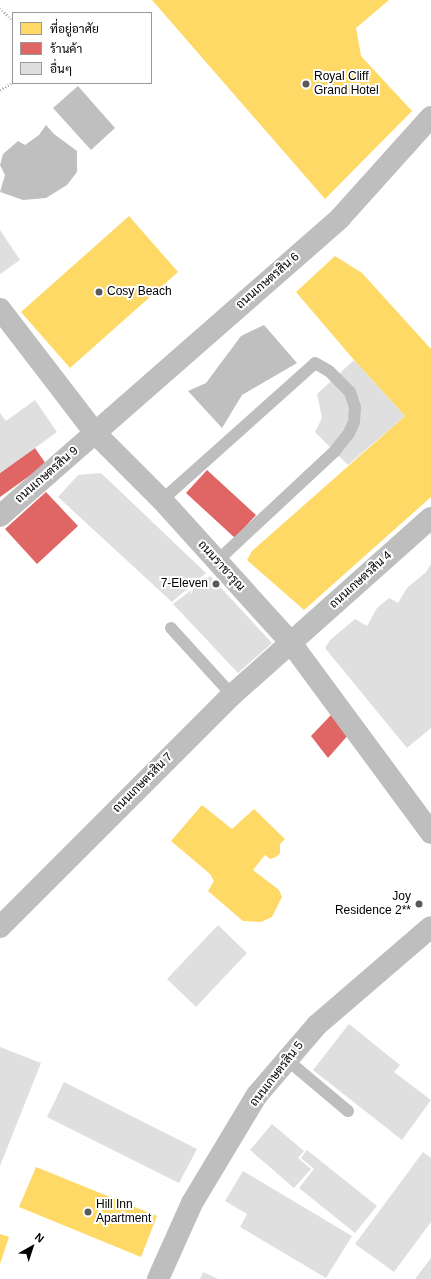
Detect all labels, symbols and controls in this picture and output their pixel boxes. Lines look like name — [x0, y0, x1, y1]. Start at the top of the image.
legend — [12, 12, 152, 84]
text: ที่อยู่อาศัย — [50, 22, 99, 36]
text: ร้านค้า — [50, 42, 82, 56]
text: อื่นๆ — [50, 62, 72, 76]
place label: Royal Cliff Grand Hotel — [314, 70, 379, 98]
marker: Royal Cliff Grand Hotel — [301, 79, 311, 89]
street label: ถนนเกษตรสิน 6 — [234, 250, 302, 312]
place label: Cosy Beach — [107, 285, 172, 299]
marker: Cosy Beach — [94, 287, 104, 297]
street label: ถนนเกษตรสิน 9 — [13, 444, 81, 506]
street label: ถนนราชวรุณ — [195, 538, 247, 594]
street label: ถนนเกษตรสิน 4 — [327, 548, 395, 612]
place label: 7-Eleven — [161, 577, 208, 591]
marker: 7-Eleven — [211, 579, 221, 589]
street label: ถนนเกษตรสิน 7 — [110, 750, 176, 816]
place label: Joy Residence 2** — [335, 890, 411, 918]
marker: Joy Residence 2** — [414, 899, 424, 909]
street label: ถนนเกษตรสิน 5 — [247, 1039, 307, 1109]
place label: Hill Inn Apartment — [96, 1198, 151, 1226]
marker: Hill Inn Apartment — [83, 1207, 93, 1217]
north arrow — [12, 1227, 52, 1267]
text: N — [33, 1231, 46, 1245]

